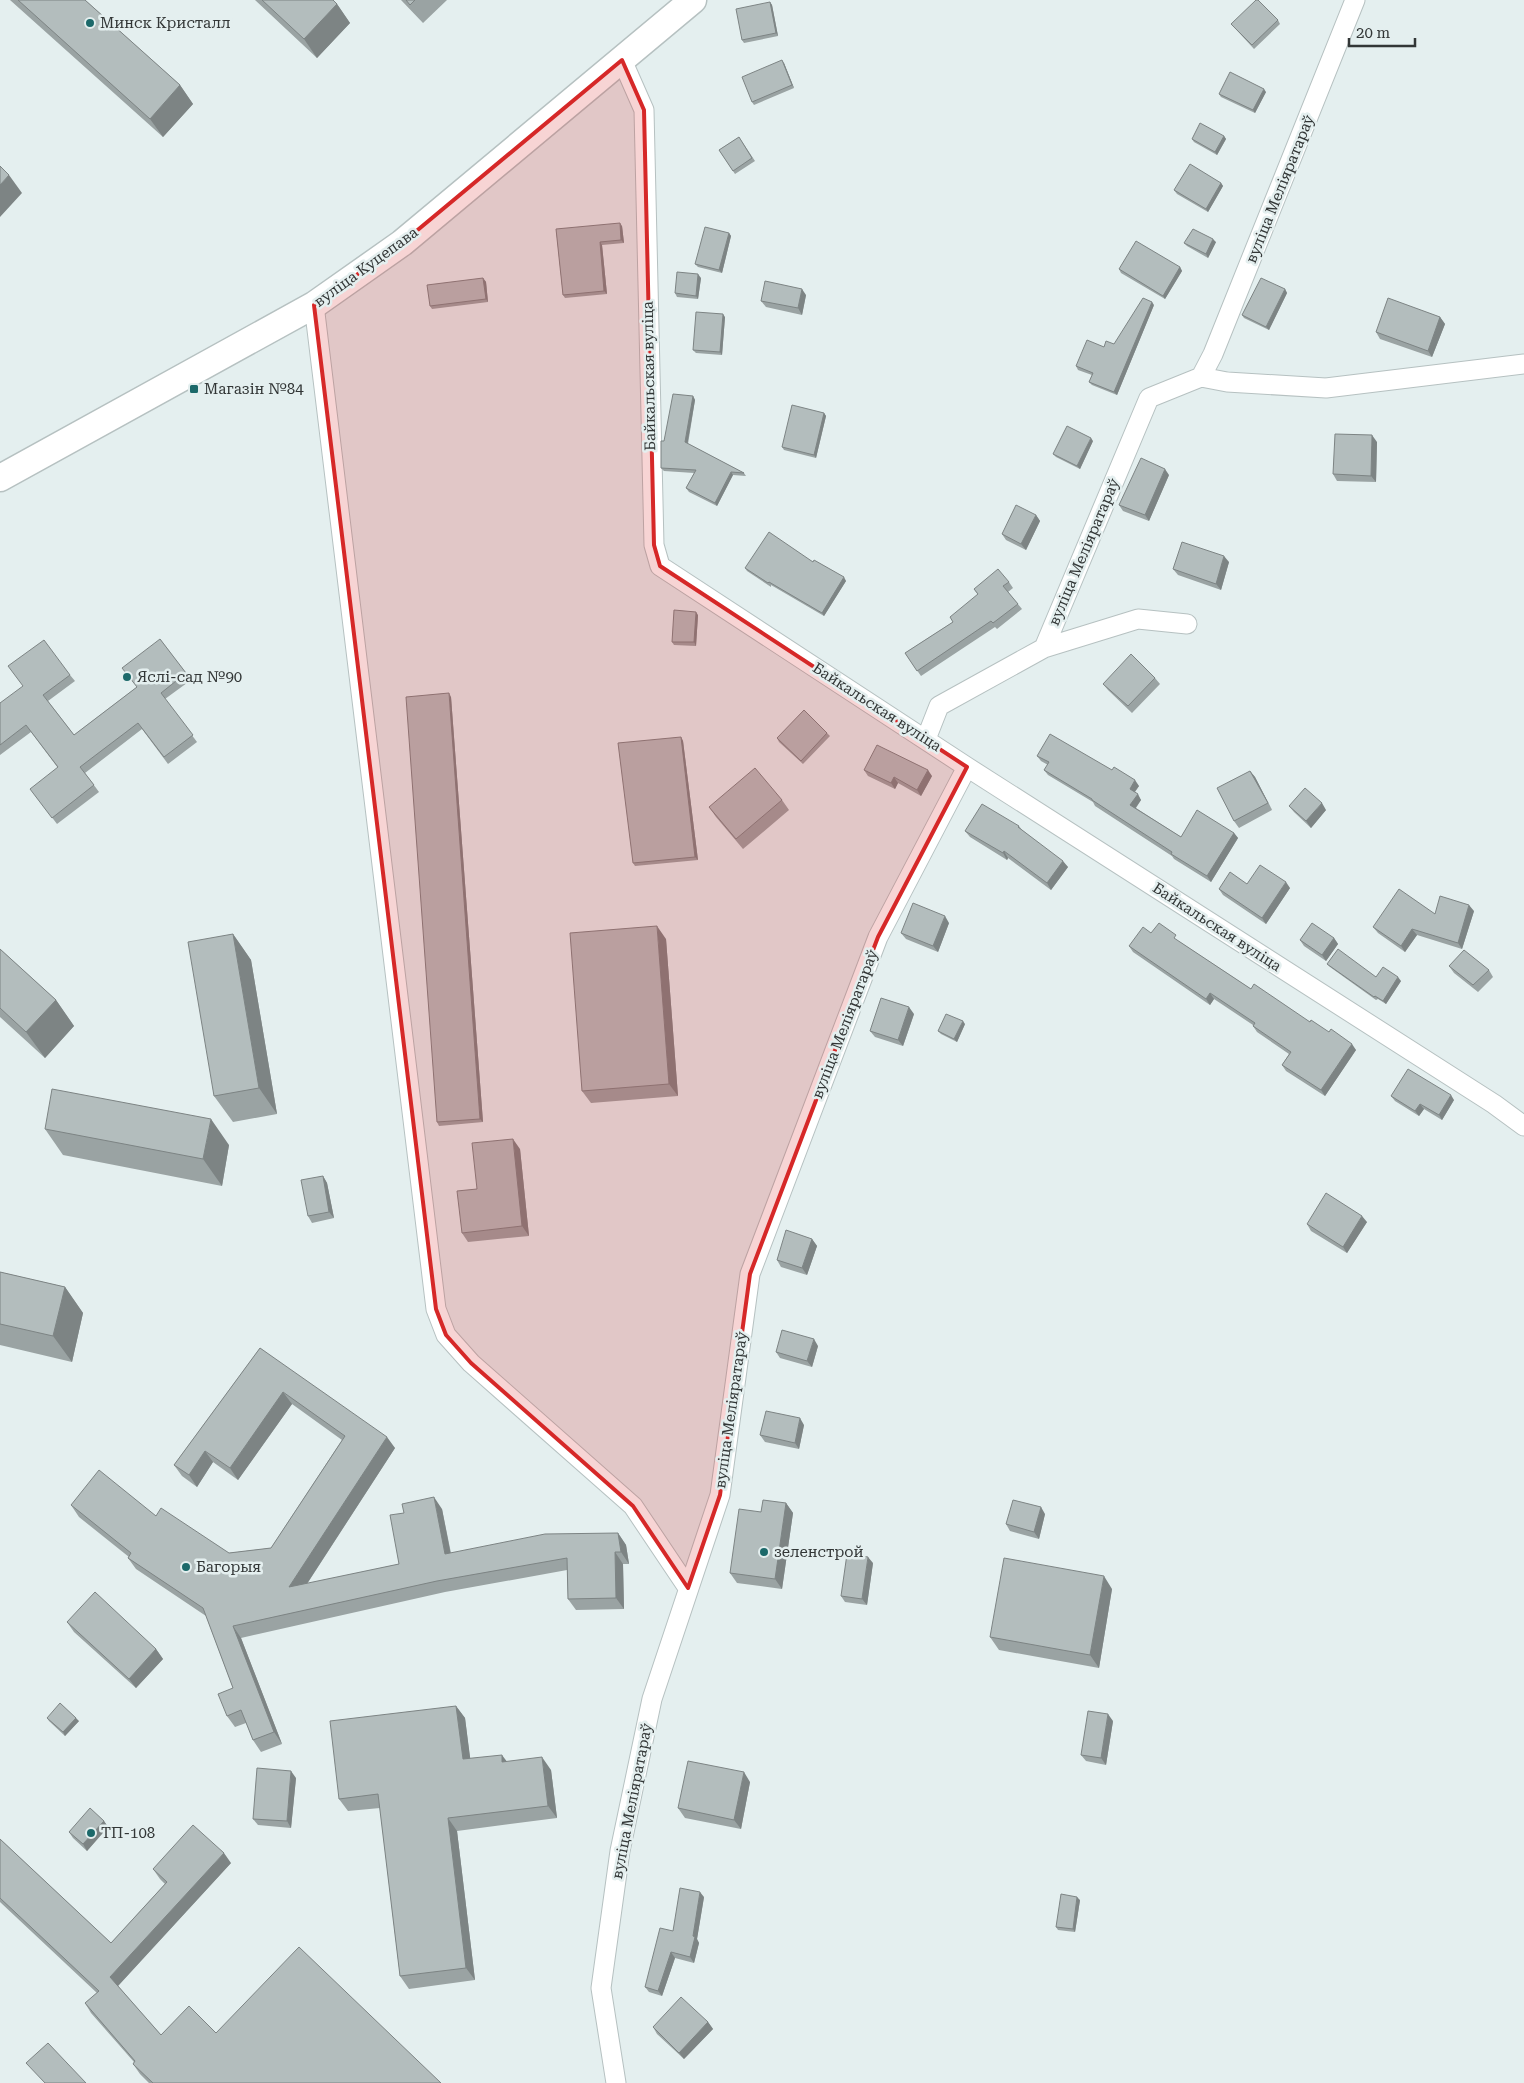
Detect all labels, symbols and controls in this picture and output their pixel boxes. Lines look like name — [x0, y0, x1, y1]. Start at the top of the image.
place label: Минск Кристалл — [100, 14, 231, 32]
scale bar — [1349, 15, 1415, 47]
marker: Минск Кристалл — [84, 17, 96, 29]
text: 20 m — [1356, 24, 1391, 42]
street label: вуліца Меліяратараў — [1242, 112, 1318, 266]
street label: вуліца Куцепава — [311, 223, 421, 311]
street label: Байкальская вуліца — [639, 301, 659, 451]
place label: Магазін №84 — [204, 380, 304, 398]
marker: Магазін №84 — [188, 383, 200, 395]
street label: вуліца Меліяратараў — [1045, 475, 1123, 628]
street label: Байкальская вуліца — [809, 659, 945, 755]
place label: Яслі-сад №90 — [137, 668, 242, 686]
marker: Яслі-сад №90 — [121, 671, 133, 683]
street label: Байкальская вуліца — [1149, 879, 1285, 975]
street label: вуліца Меліяратараў — [808, 947, 882, 1101]
street label: вуліца Меліяратараў — [711, 1330, 751, 1490]
place label: зеленстрой — [774, 1543, 864, 1561]
marker: зеленстрой — [758, 1546, 770, 1558]
place label: Багорыя — [196, 1558, 261, 1576]
marker: Багорыя — [180, 1561, 192, 1573]
street label: вуліца Меліяратараў — [608, 1721, 656, 1880]
place label: ТП-108 — [101, 1824, 155, 1842]
marker: ТП-108 — [85, 1827, 97, 1839]

